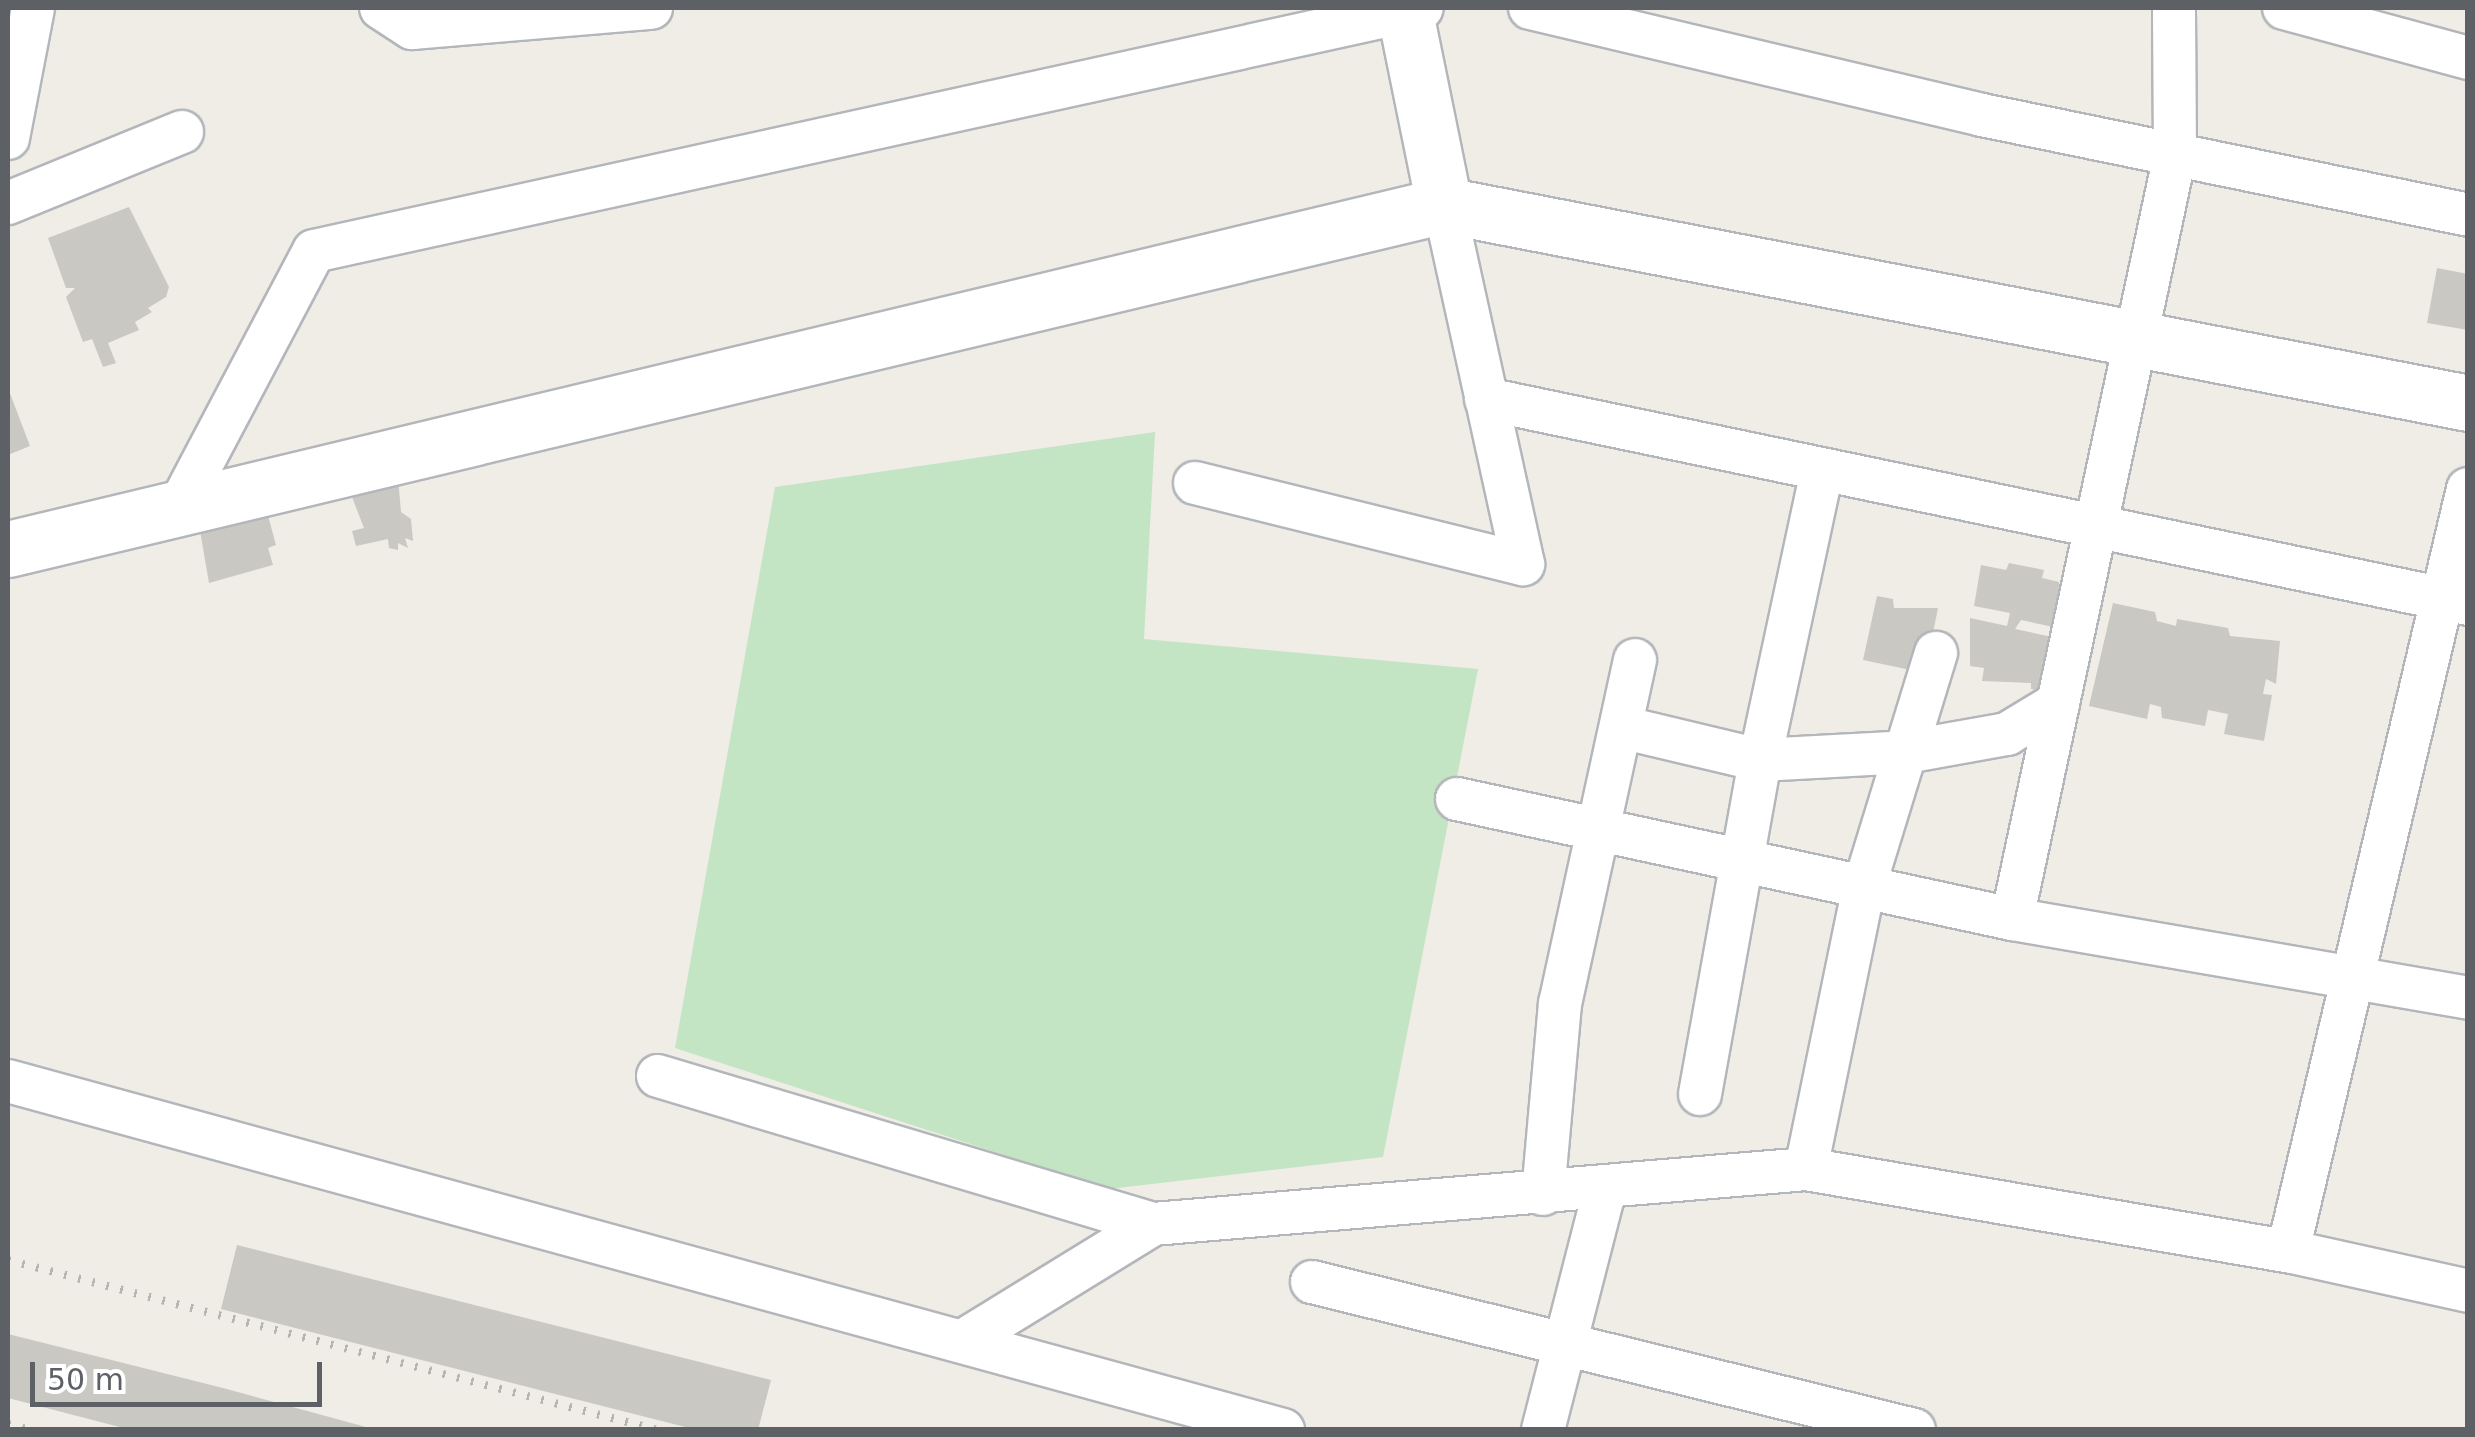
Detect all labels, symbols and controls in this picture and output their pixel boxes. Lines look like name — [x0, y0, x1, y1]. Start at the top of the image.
scale bar — [35, 1342, 328, 1404]
text: 50 m — [47, 1362, 124, 1397]

